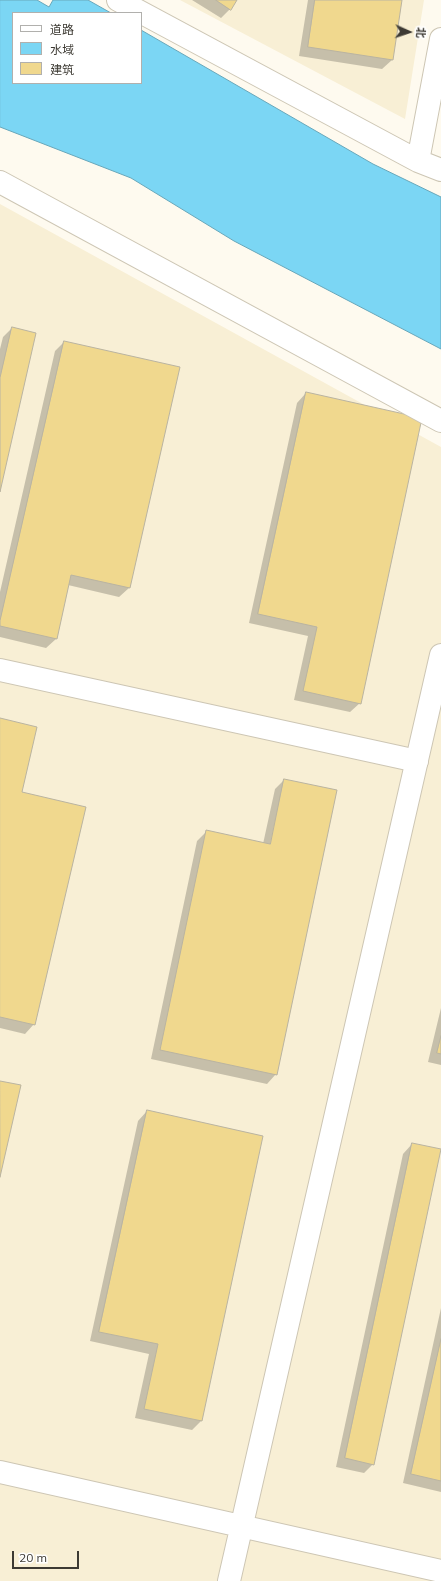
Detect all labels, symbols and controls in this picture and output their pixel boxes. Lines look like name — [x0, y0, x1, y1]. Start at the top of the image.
legend — [12, 12, 142, 84]
north arrow — [389, 12, 429, 52]
text: 道路 — [50, 22, 74, 37]
text: 北 — [414, 27, 428, 38]
text: 水域 — [50, 42, 74, 57]
text: 建筑 — [50, 62, 74, 77]
scale bar — [14, 1543, 81, 1569]
text: 20 m — [19, 1550, 47, 1565]

